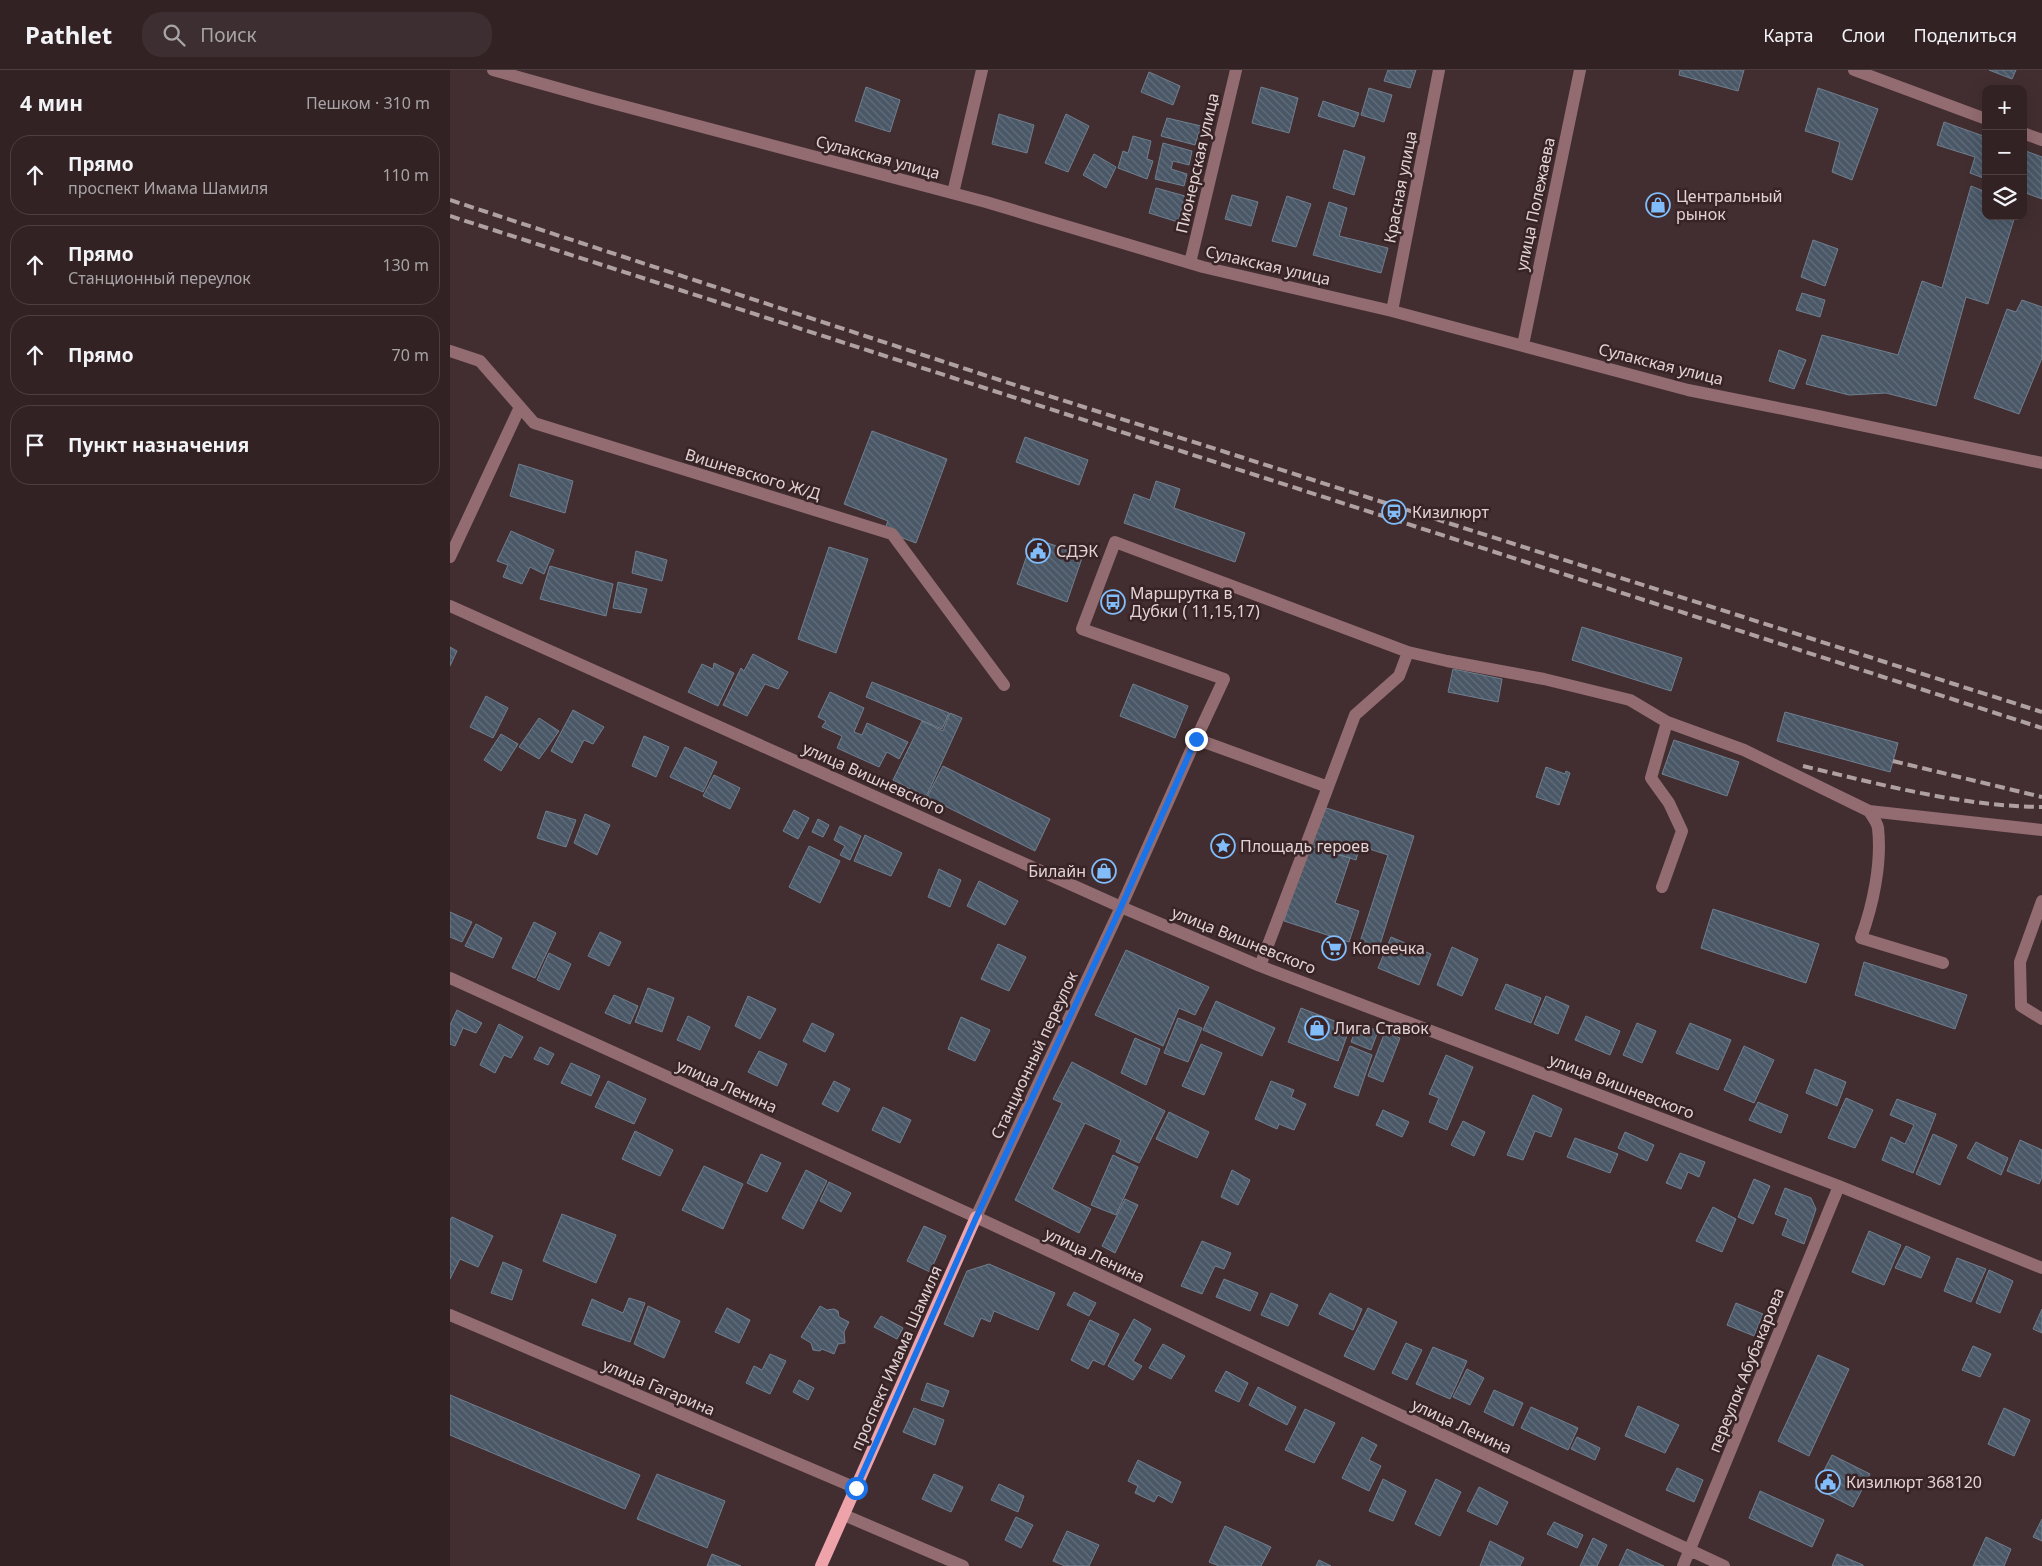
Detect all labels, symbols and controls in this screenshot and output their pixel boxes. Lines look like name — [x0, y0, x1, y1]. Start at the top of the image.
search box — [142, 12, 492, 57]
text: Pathlet — [25, 18, 112, 51]
icon: search — [160, 21, 188, 49]
text: Поиск — [200, 22, 257, 48]
text: Карта — [1763, 23, 1813, 47]
text: Слои — [1841, 23, 1885, 47]
text: Поделиться — [1913, 23, 2017, 47]
map controls — [1982, 85, 2027, 220]
button: + — [1982, 85, 2027, 130]
text: 4 мин — [20, 89, 83, 117]
street label: Пионерская улица — [1170, 91, 1224, 235]
text: Пешком · 310 m — [306, 92, 430, 114]
street label: Красная улица — [1378, 129, 1422, 245]
street label: Сулакская улица — [813, 130, 943, 184]
button: − — [1982, 130, 2027, 175]
street label: улица Полежаева — [1510, 135, 1560, 273]
text: Прямо — [68, 151, 134, 177]
icon: ahead — [21, 161, 49, 189]
text: 110 m — [382, 164, 429, 186]
button: layers — [1982, 175, 2027, 220]
text: проспект Имама Шамиля — [68, 177, 268, 199]
place label: Центральный рынок — [1676, 185, 1783, 225]
shop icon: Центральный рынок — [1645, 192, 1671, 218]
street label: Сулакская улица — [1203, 240, 1333, 290]
text: Прямо — [68, 241, 134, 267]
icon: ahead — [21, 251, 49, 279]
text: 130 m — [382, 254, 429, 276]
text: Станционный переулок — [68, 267, 251, 289]
street label: Сулакская улица — [1596, 338, 1726, 390]
icon: ahead — [21, 341, 49, 369]
text: Прямо — [68, 342, 134, 368]
text: 70 m — [392, 344, 429, 366]
icon: arrive — [21, 431, 49, 459]
text: Пункт назначения — [68, 432, 249, 458]
street label: Вишневского Ж/Д — [683, 443, 824, 505]
station icon: Кизилюрт — [1381, 499, 1407, 525]
place label: Кизилюрт — [1412, 501, 1489, 523]
public building icon: СДЭК — [1025, 538, 1051, 564]
place label: СДЭК — [1056, 540, 1098, 562]
place label: Маршрутка в Дубки ( 11,15,17) — [1130, 582, 1260, 622]
bus stop icon: Маршрутка в Дубки ( 11,15,17) — [1100, 589, 1126, 615]
route end — [1185, 728, 1208, 751]
street label: улица Вишневского — [799, 737, 949, 819]
place icon: Площадь героев — [1210, 833, 1236, 859]
place label: Площадь героев — [1240, 835, 1369, 857]
shop icon: Билайн — [1091, 858, 1117, 884]
place label: Билайн — [1028, 860, 1086, 882]
street label: улица Вишневского — [1169, 901, 1319, 979]
supermarket icon: Копеечка — [1321, 935, 1347, 961]
place label: Копеечка — [1352, 937, 1425, 959]
street label: Станционный переулок — [985, 967, 1083, 1143]
shop icon: Лига Ставок — [1304, 1015, 1330, 1041]
place label: Лига Ставок — [1334, 1017, 1429, 1039]
street label: улица Вишневского — [1546, 1048, 1698, 1124]
street label: улица Ленина — [673, 1054, 781, 1118]
street label: улица Ленина — [1041, 1222, 1149, 1288]
street label: проспект Имама Шамиля — [845, 1262, 947, 1454]
street label: переулок Абубакарова — [1703, 1284, 1789, 1456]
street label: улица Гагарина — [599, 1353, 719, 1421]
street label: улица Ленина — [1408, 1393, 1516, 1459]
public building icon: Кизилюрт 368120 — [1815, 1469, 1841, 1495]
place label: Кизилюрт 368120 — [1846, 1471, 1982, 1493]
route start — [845, 1477, 868, 1500]

